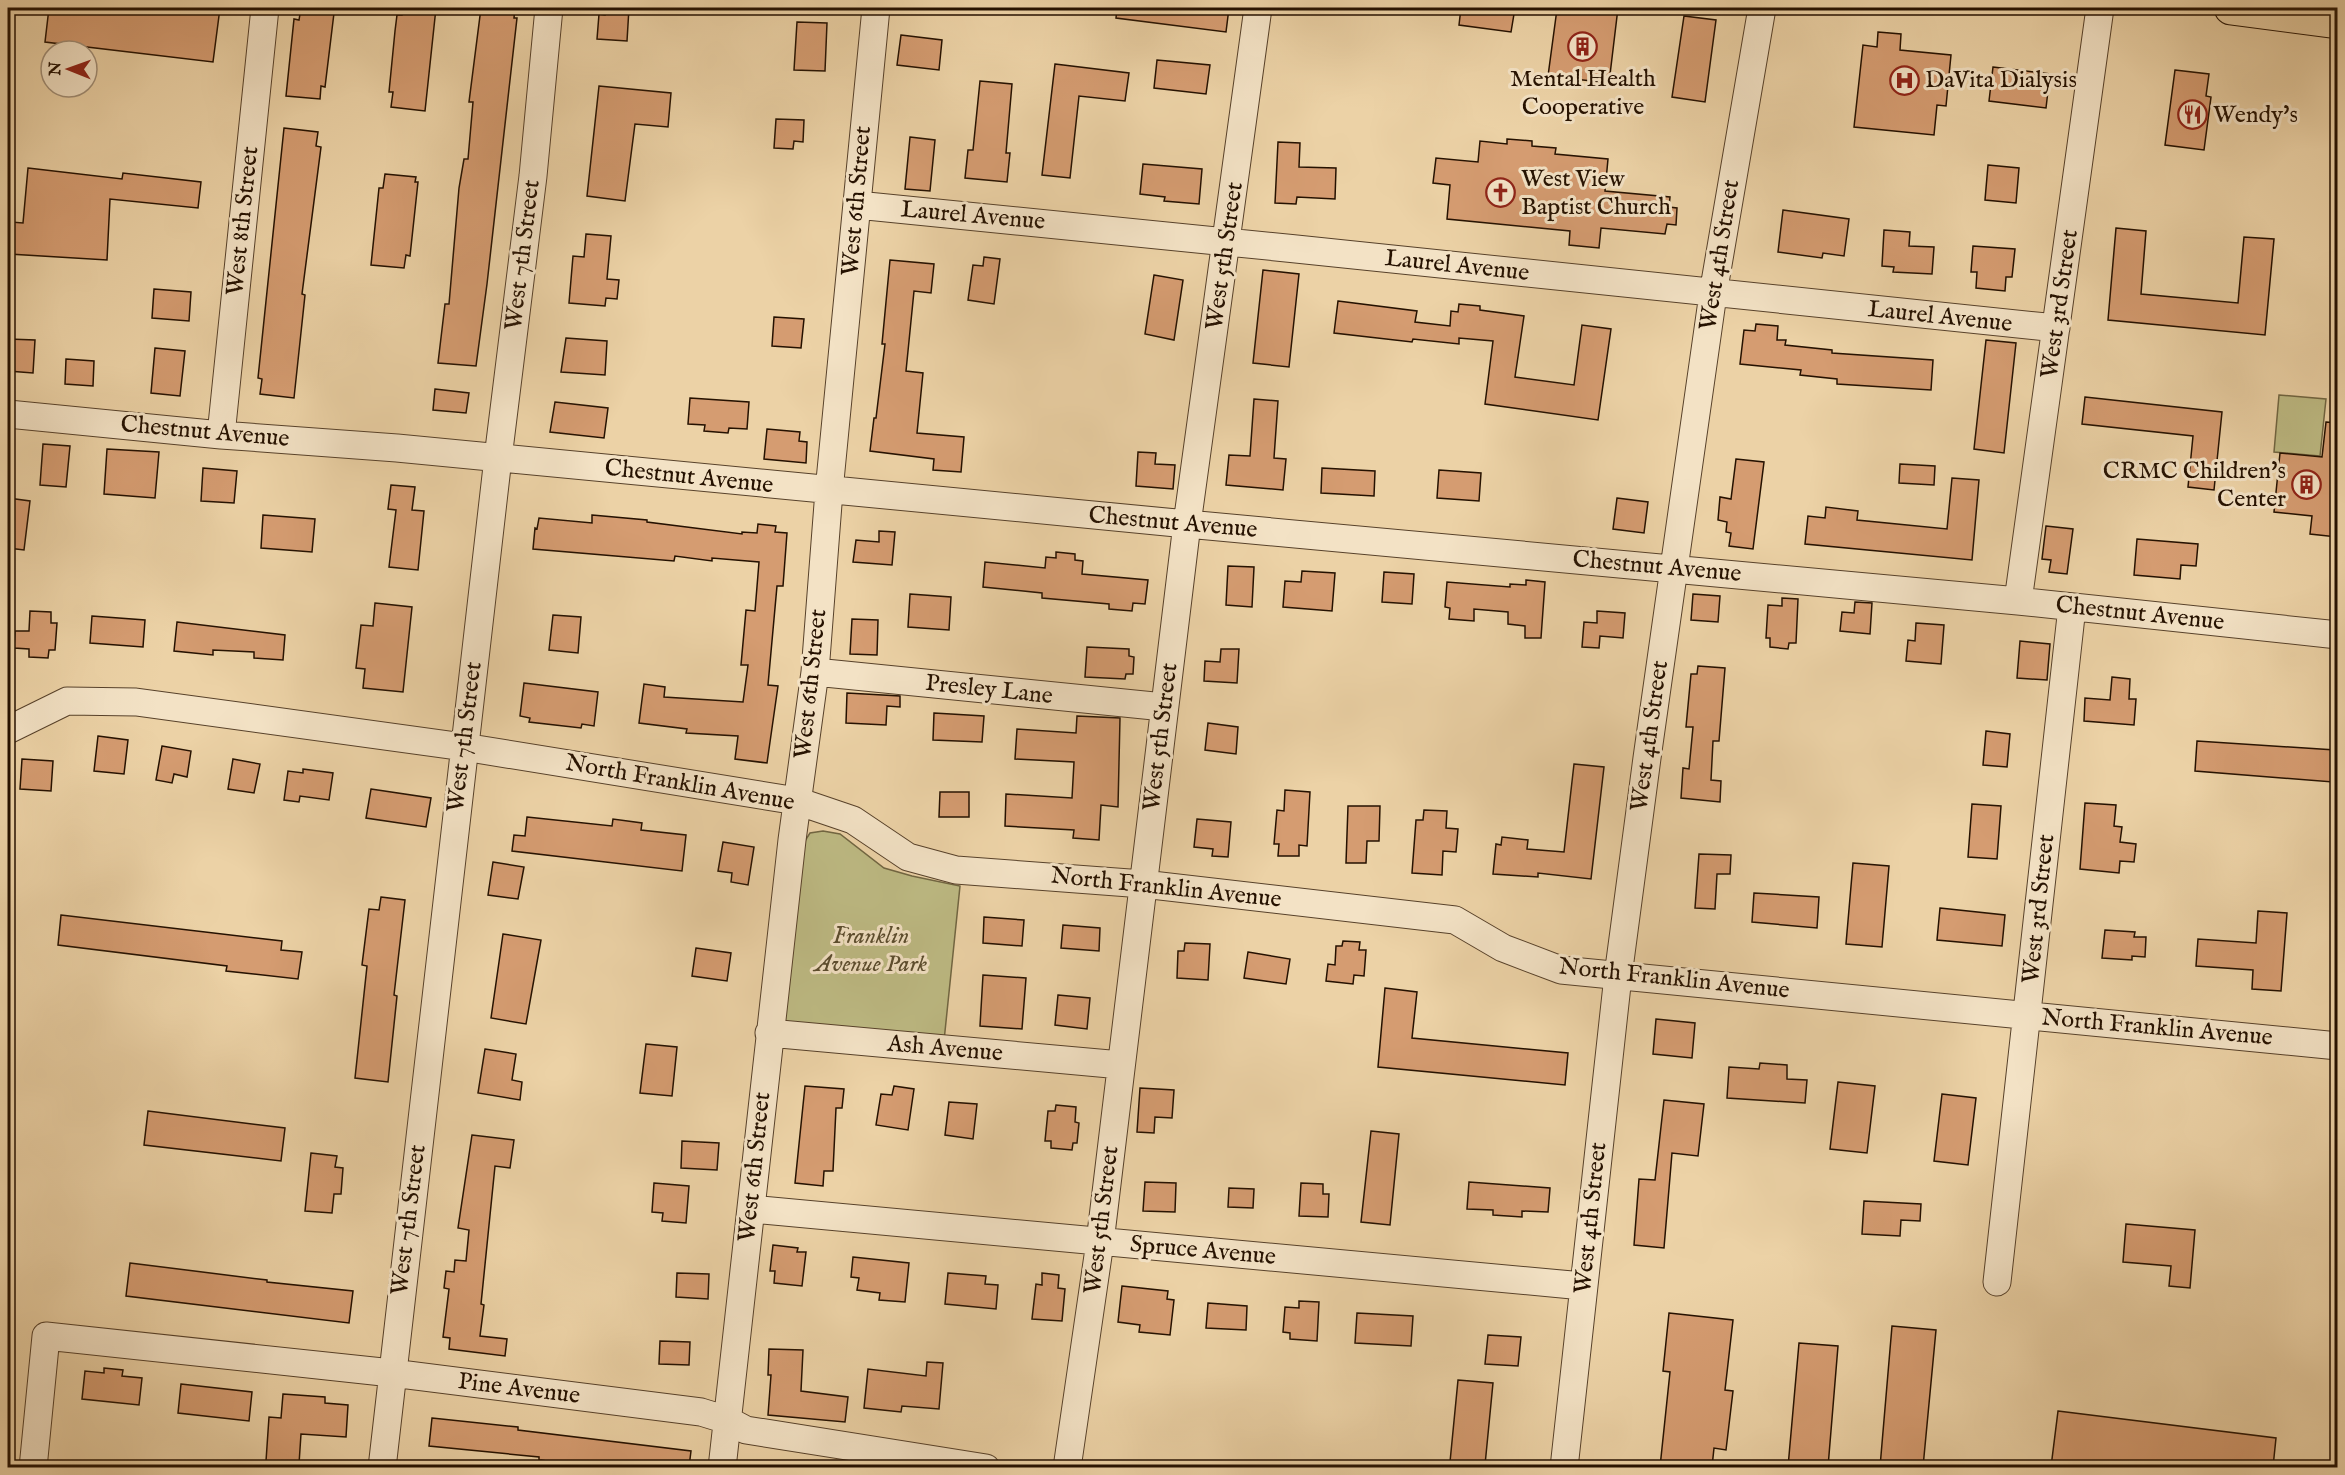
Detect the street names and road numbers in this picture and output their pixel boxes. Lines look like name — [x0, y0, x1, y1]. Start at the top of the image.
street label: West 6th Street — [835, 125, 879, 277]
street label: West 8th Street — [220, 145, 266, 297]
street label: West 4th Street — [1693, 177, 1747, 333]
street label: West 7th Street — [498, 178, 548, 332]
street label: West 5th Street — [1199, 180, 1251, 332]
street label: Laurel Avenue — [899, 194, 1047, 238]
street label: West 3rd Street — [2034, 228, 2086, 380]
street label: Laurel Avenue — [1383, 243, 1531, 289]
street label: Laurel Avenue — [1866, 294, 2014, 340]
street label: Chestnut Avenue — [119, 409, 291, 455]
street label: Chestnut Avenue — [603, 453, 775, 501]
street label: Chestnut Avenue — [1087, 500, 1259, 546]
street label: Chestnut Avenue — [1571, 544, 1743, 590]
street label: Chestnut Avenue — [2054, 590, 2226, 638]
street label: West 6th Street — [788, 607, 834, 761]
street label: West 4th Street — [1624, 658, 1676, 814]
street label: West 7th Street — [440, 660, 490, 814]
street label: West 5th Street — [1137, 661, 1185, 813]
street label: Presley Lane — [924, 668, 1054, 712]
street label: North Franklin Avenue — [563, 748, 797, 818]
street label: West 3rd Street — [2016, 833, 2062, 985]
street label: North Franklin Avenue — [1049, 860, 1283, 916]
street label: North Franklin Avenue — [1557, 951, 1791, 1007]
street label: North Franklin Avenue — [2040, 1002, 2274, 1054]
street label: Ash Avenue — [885, 1028, 1004, 1069]
street label: West 6th Street — [732, 1090, 778, 1244]
street label: West 4th Street — [1568, 1141, 1614, 1295]
street label: West 7th Street — [384, 1143, 434, 1297]
street label: West 5th Street — [1078, 1144, 1126, 1296]
street label: Spruce Avenue — [1129, 1229, 1277, 1273]
street label: Pine Avenue — [456, 1366, 582, 1412]

